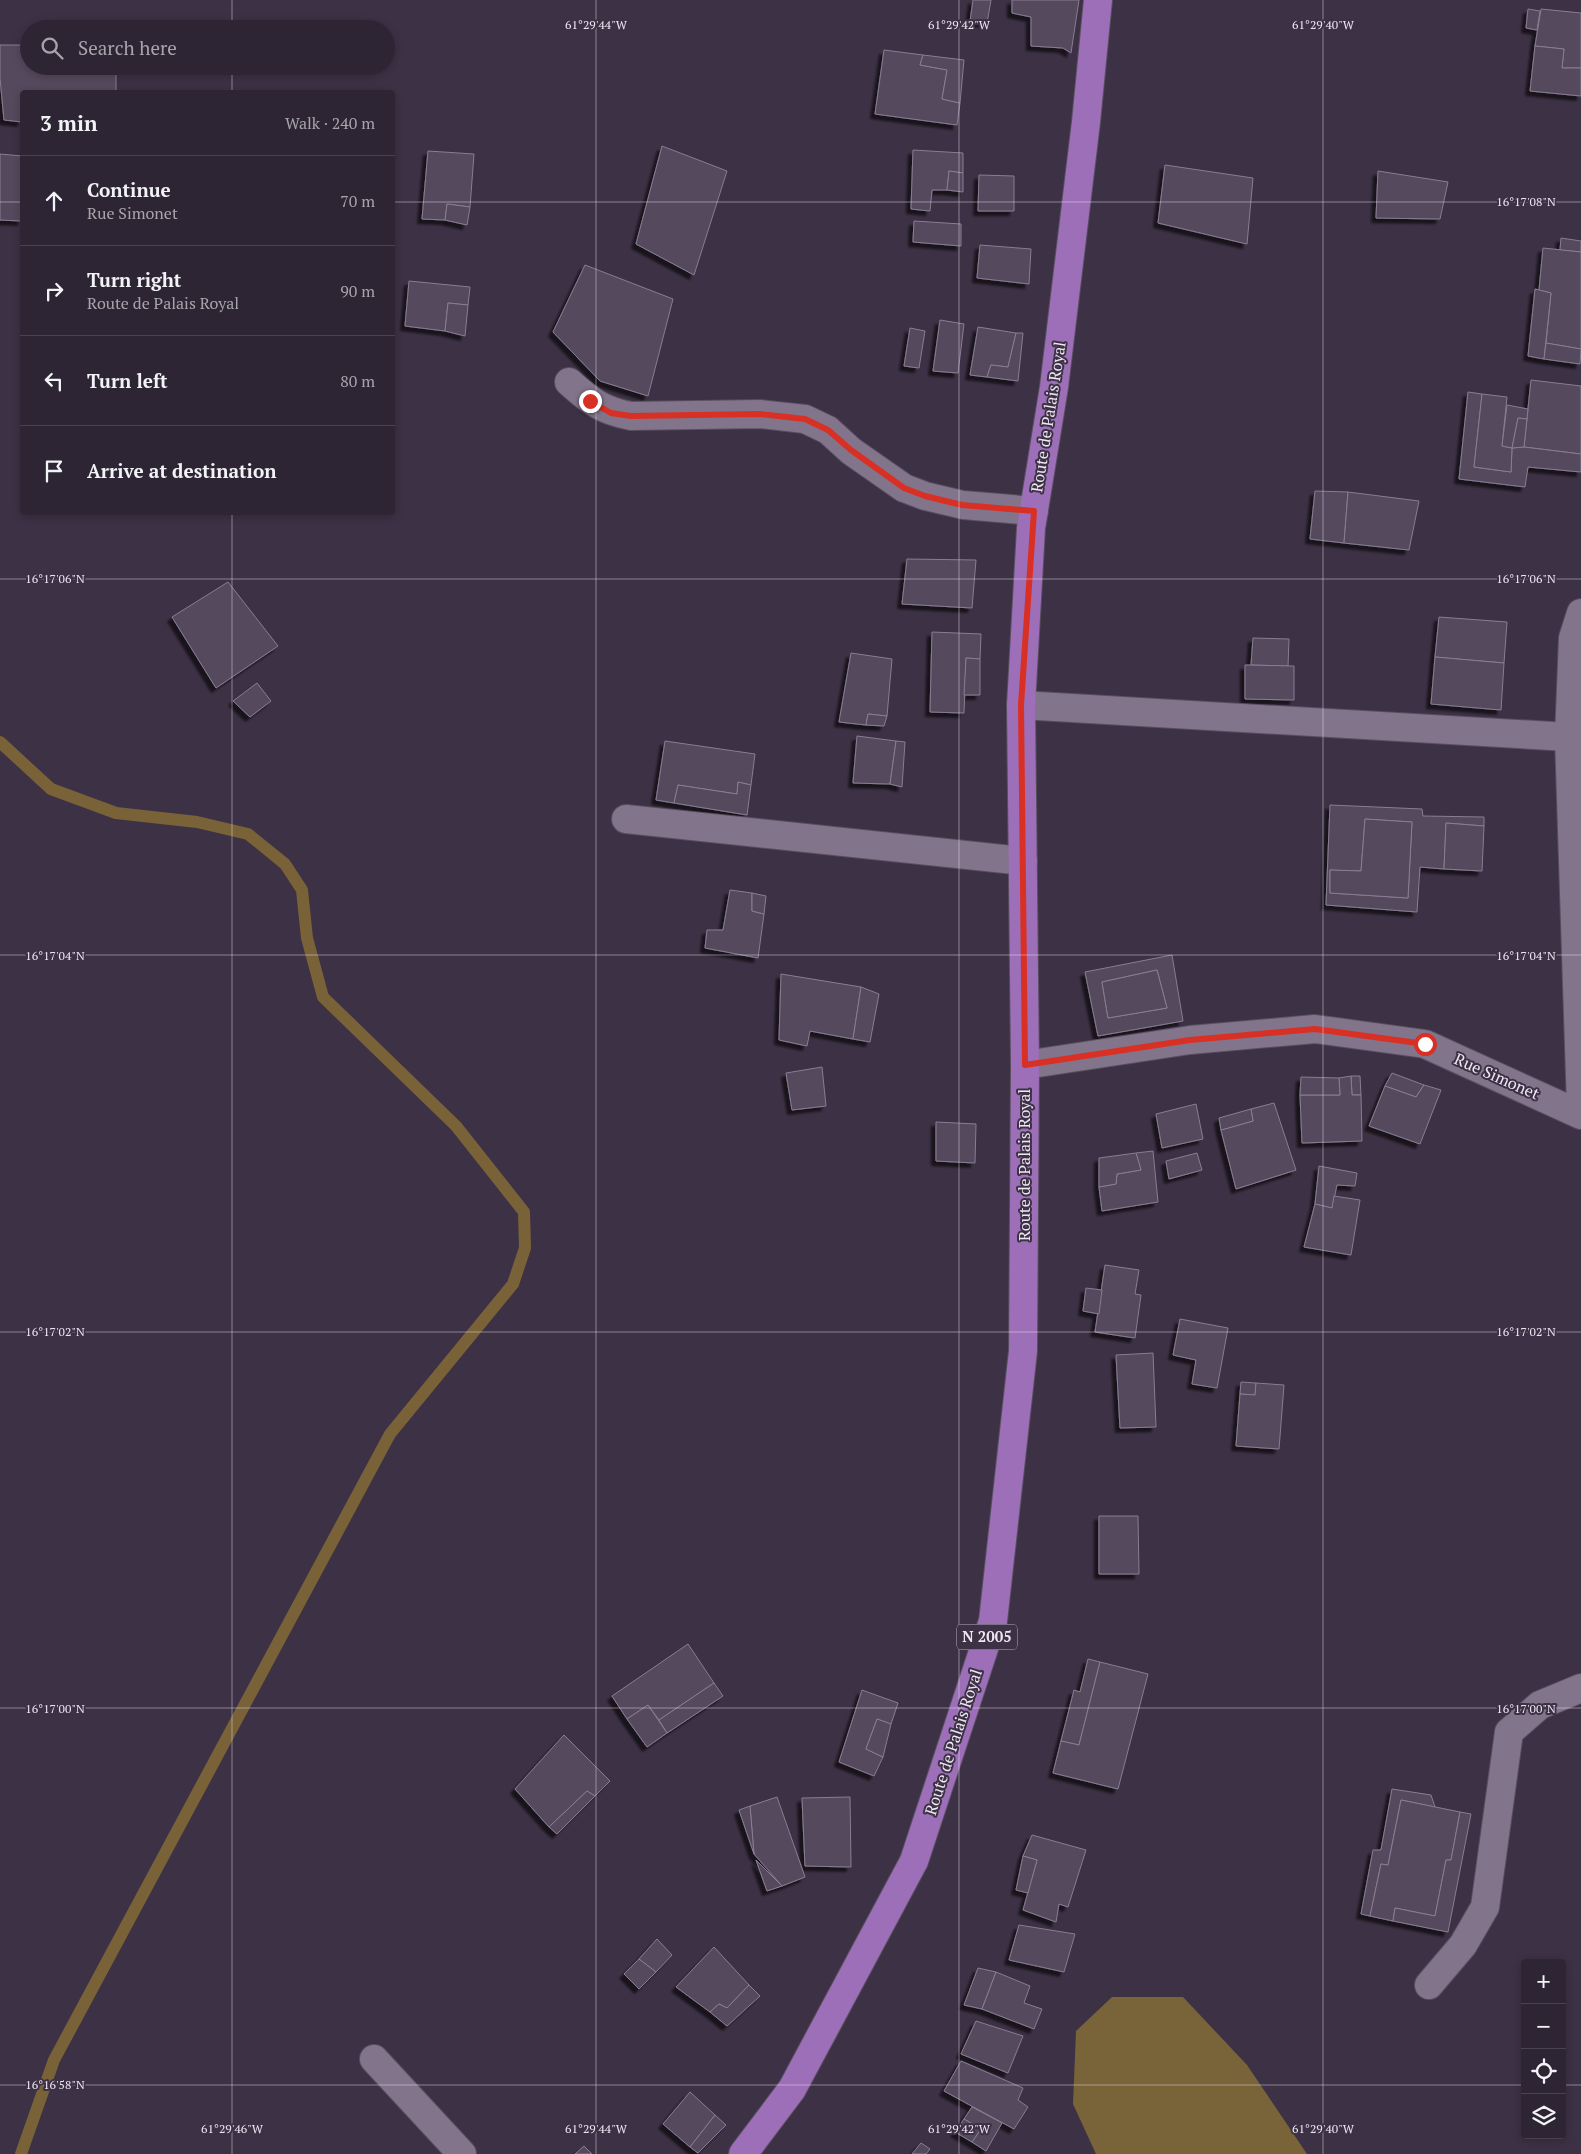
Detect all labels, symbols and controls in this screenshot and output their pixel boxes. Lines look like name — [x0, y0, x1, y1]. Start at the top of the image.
text: 61°29'44"W — [565, 17, 628, 32]
text: 61°29'42"W — [928, 17, 991, 32]
text: 61°29'40"W — [1292, 17, 1355, 32]
search box — [20, 20, 395, 75]
icon: search — [38, 34, 66, 62]
text: Search here — [78, 35, 177, 60]
text: 3 min — [40, 109, 97, 137]
text: Walk · 240 m — [285, 112, 375, 134]
text: Continue — [87, 177, 171, 202]
icon: ahead — [40, 187, 68, 215]
text: 70 m — [340, 190, 375, 212]
text: 16°17'08"N — [1496, 194, 1556, 209]
text: Rue Simonet — [87, 202, 178, 224]
text: Turn right — [87, 267, 181, 292]
icon: right — [40, 277, 68, 305]
text: 90 m — [340, 280, 375, 302]
text: Route de Palais Royal — [87, 292, 239, 314]
street label: Route de Palais Royal — [1025, 340, 1071, 494]
icon: left — [40, 367, 68, 395]
text: Turn left — [87, 368, 168, 393]
text: 80 m — [340, 370, 375, 392]
route end — [579, 390, 602, 413]
icon: arrive — [40, 457, 68, 485]
text: Arrive at destination — [87, 458, 276, 483]
text: 16°17'06"N — [25, 571, 85, 586]
text: 16°17'06"N — [1496, 571, 1556, 586]
text: 16°17'04"N — [25, 948, 85, 963]
text: 16°17'04"N — [1496, 948, 1556, 963]
route start — [1414, 1033, 1437, 1056]
street label: Rue Simonet — [1451, 1047, 1543, 1105]
street label: Route de Palais Royal — [1013, 1089, 1035, 1241]
text: 16°17'02"N — [25, 1324, 85, 1339]
text: 16°17'02"N — [1496, 1324, 1556, 1339]
road number: N 2005 — [957, 1624, 1017, 1650]
street label: Route de Palais Royal — [919, 1666, 987, 1818]
text: 16°17'00"N — [25, 1701, 85, 1716]
text: 16°17'00"N — [1496, 1701, 1556, 1716]
map controls — [1521, 1959, 1566, 2139]
button: + — [1521, 1959, 1566, 2004]
button: − — [1521, 2004, 1566, 2049]
button: locate — [1521, 2049, 1566, 2094]
text: 16°16'58"N — [25, 2077, 85, 2092]
button: layers — [1521, 2094, 1566, 2139]
text: 61°29'46"W — [201, 2121, 264, 2136]
text: 61°29'44"W — [565, 2121, 628, 2136]
text: 61°29'42"W — [928, 2121, 991, 2136]
text: 61°29'40"W — [1292, 2121, 1355, 2136]

